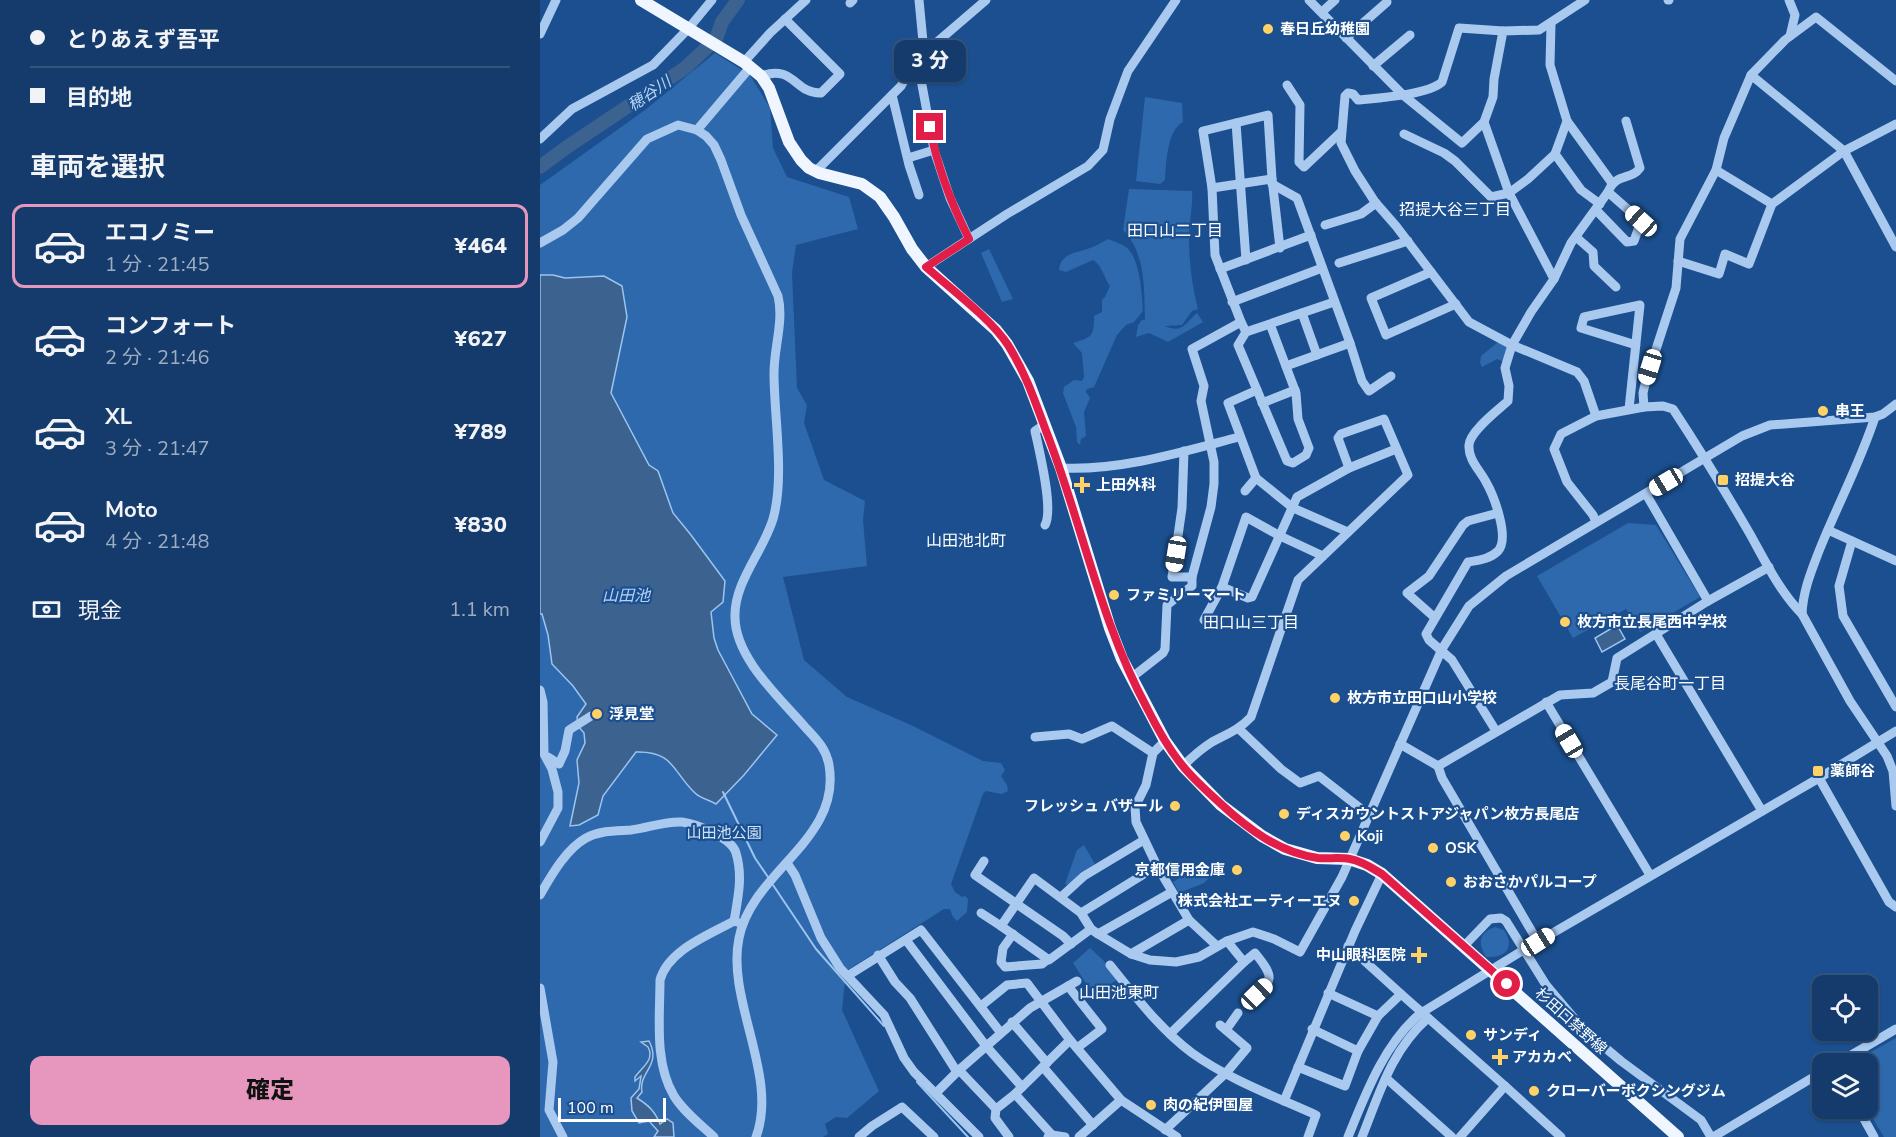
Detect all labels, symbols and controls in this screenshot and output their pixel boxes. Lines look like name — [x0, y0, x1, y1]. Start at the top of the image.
place label: 春日丘幼稚園 — [1280, 19, 1370, 39]
marker: 春日丘幼稚園 — [1261, 22, 1275, 36]
text: とりあえず吾平 — [66, 25, 220, 55]
callout: 3 分 — [894, 40, 966, 82]
text: 3 分 — [911, 47, 949, 74]
water label: 穂谷川 — [624, 70, 677, 116]
text: 目的地 — [66, 83, 132, 113]
route end — [916, 113, 943, 140]
text: 車両を選択 — [30, 149, 165, 186]
district label: 招提大谷三丁目 — [1399, 199, 1511, 221]
car — [1622, 202, 1660, 240]
text: エコノミー — [105, 218, 215, 248]
icon: car — [33, 219, 87, 273]
district label: 田口山二丁目 — [1127, 220, 1223, 242]
text: ¥464 — [454, 231, 507, 261]
text: 1 分 · 21:45 — [105, 251, 210, 278]
text: コンフォート — [105, 311, 236, 341]
icon: car — [33, 312, 87, 366]
text: ¥627 — [454, 324, 507, 354]
text: 2 分 · 21:46 — [105, 344, 210, 371]
car — [1636, 347, 1664, 387]
place label: 串王 — [1835, 401, 1865, 421]
text: XL — [105, 402, 132, 432]
marker: 串王 — [1816, 404, 1830, 418]
icon: car — [33, 405, 87, 459]
text: ¥789 — [454, 417, 507, 447]
text: 3 分 · 21:47 — [105, 435, 210, 462]
car — [1646, 465, 1686, 499]
place label: 招提大谷 — [1735, 470, 1795, 490]
marker: 招提大谷 — [1716, 473, 1730, 487]
place label: 上田外科 — [1096, 475, 1156, 495]
marker: 上田外科 — [1073, 476, 1091, 494]
text: Moto — [105, 495, 158, 525]
icon: car — [33, 498, 87, 552]
text: ¥830 — [454, 510, 507, 540]
text: 4 分 · 21:48 — [105, 528, 210, 555]
district label: 山田池北町 — [926, 530, 1006, 552]
car — [1164, 535, 1188, 573]
water label: 山田池 — [602, 585, 652, 607]
place label: ファミリーマート — [1126, 585, 1246, 605]
marker: ファミリーマート — [1107, 588, 1121, 602]
icon: cash — [30, 593, 63, 626]
text: 現金 — [78, 596, 122, 626]
text: 1.1 km — [449, 596, 510, 623]
district label: 田口山三丁目 — [1203, 612, 1299, 634]
place label: 枚方市立長尾西中学校 — [1577, 612, 1727, 632]
marker: 枚方市立長尾西中学校 — [1558, 615, 1572, 629]
district label: 長尾谷町一丁目 — [1614, 673, 1726, 695]
place label: 枚方市立田口山小学校 — [1347, 688, 1497, 708]
marker: 枚方市立田口山小学校 — [1328, 691, 1342, 705]
place label: 浮見堂 — [609, 704, 654, 724]
marker: 浮見堂 — [590, 707, 604, 721]
car — [1552, 721, 1586, 761]
place label: 薬師谷 — [1830, 761, 1875, 781]
marker: 薬師谷 — [1811, 764, 1825, 778]
place label: フレッシュ バザール — [1024, 796, 1163, 816]
marker: フレッシュ バザール — [1168, 799, 1182, 813]
place label: ディスカウントストアジャパン枚方長尾店 — [1296, 804, 1579, 824]
marker: ディスカウントストアジャパン枚方長尾店 — [1277, 807, 1291, 821]
park label: 山田池公園 — [686, 823, 762, 843]
place label: Koji — [1357, 826, 1383, 846]
marker: Koji — [1338, 829, 1352, 843]
place label: OSK — [1445, 838, 1477, 858]
marker: OSK — [1426, 841, 1440, 855]
place label: 京都信用金庫 — [1135, 860, 1225, 880]
marker: 京都信用金庫 — [1230, 863, 1244, 877]
place label: おおさかパルコープ — [1463, 872, 1597, 892]
marker: おおさかパルコープ — [1444, 875, 1458, 889]
place label: 株式会社エーティーエヌ — [1178, 891, 1342, 911]
marker: 株式会社エーティーエヌ — [1347, 894, 1361, 908]
car — [1518, 925, 1558, 959]
place label: 中山眼科医院 — [1316, 945, 1406, 965]
marker: 中山眼科医院 — [1410, 946, 1428, 964]
route start — [1493, 970, 1520, 997]
car — [1238, 975, 1276, 1013]
map controls — [1812, 975, 1878, 1119]
button: locate — [1812, 975, 1878, 1041]
district label: 山田池東町 — [1079, 982, 1159, 1004]
street label: 杉田口禁野線 — [1531, 983, 1611, 1059]
place label: サンディ — [1483, 1025, 1542, 1045]
marker: サンディ — [1464, 1028, 1478, 1042]
place label: アカカベ — [1512, 1047, 1572, 1067]
marker: アカカベ — [1493, 1050, 1507, 1064]
button: layers — [1812, 1053, 1878, 1119]
button: 確定 — [30, 1056, 510, 1125]
place label: クローバーボクシングジム — [1546, 1081, 1726, 1101]
marker: クローバーボクシングジム — [1527, 1084, 1541, 1098]
scale bar — [558, 1095, 666, 1122]
place label: 肉の紀伊国屋 — [1163, 1095, 1253, 1115]
text: 100 m — [567, 1097, 614, 1119]
marker: 肉の紀伊国屋 — [1144, 1098, 1158, 1112]

